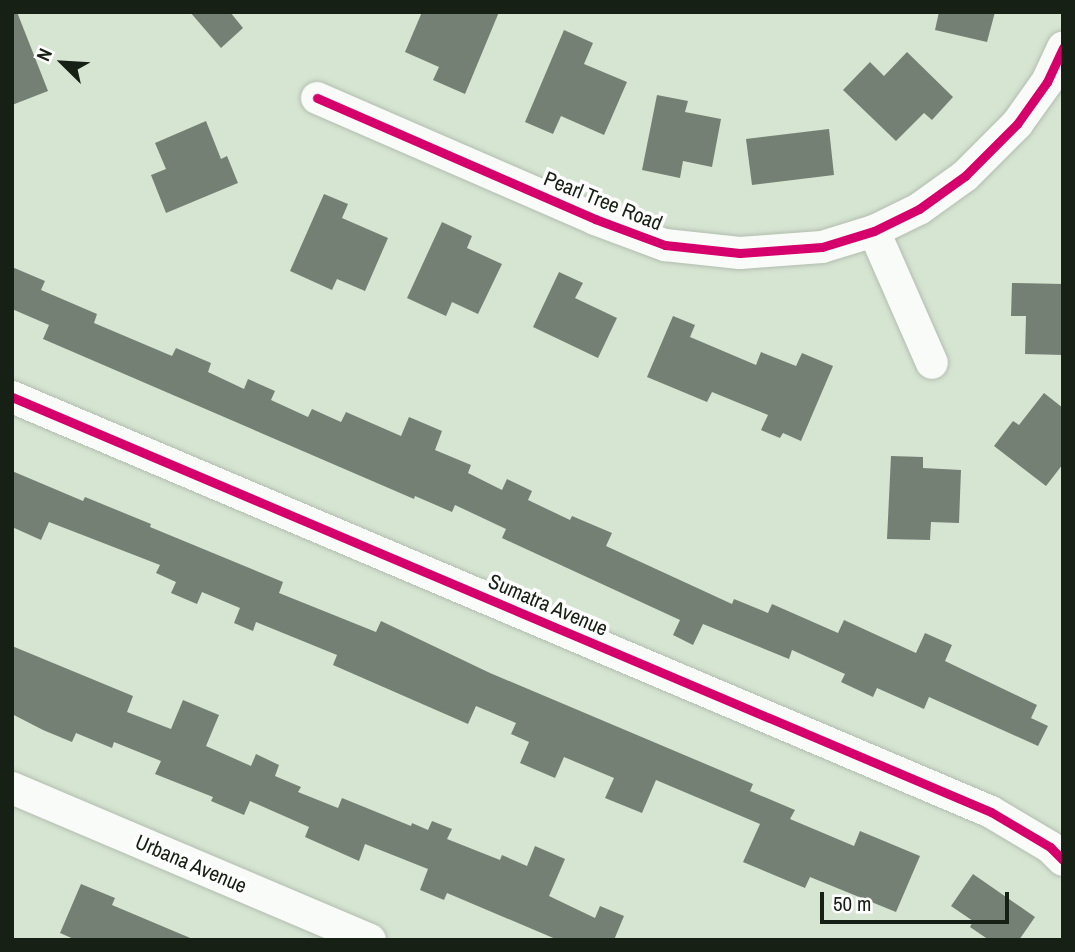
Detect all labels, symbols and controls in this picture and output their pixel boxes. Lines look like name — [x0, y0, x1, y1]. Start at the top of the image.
north arrow — [28, 28, 98, 98]
text: N — [30, 44, 58, 65]
street label: Pearl Tree Road — [540, 166, 666, 236]
street label: Sumatra Avenue — [484, 568, 612, 642]
street label: Urbana Avenue — [131, 829, 251, 899]
scale bar — [823, 878, 1012, 922]
text: 50 m — [833, 889, 871, 918]

